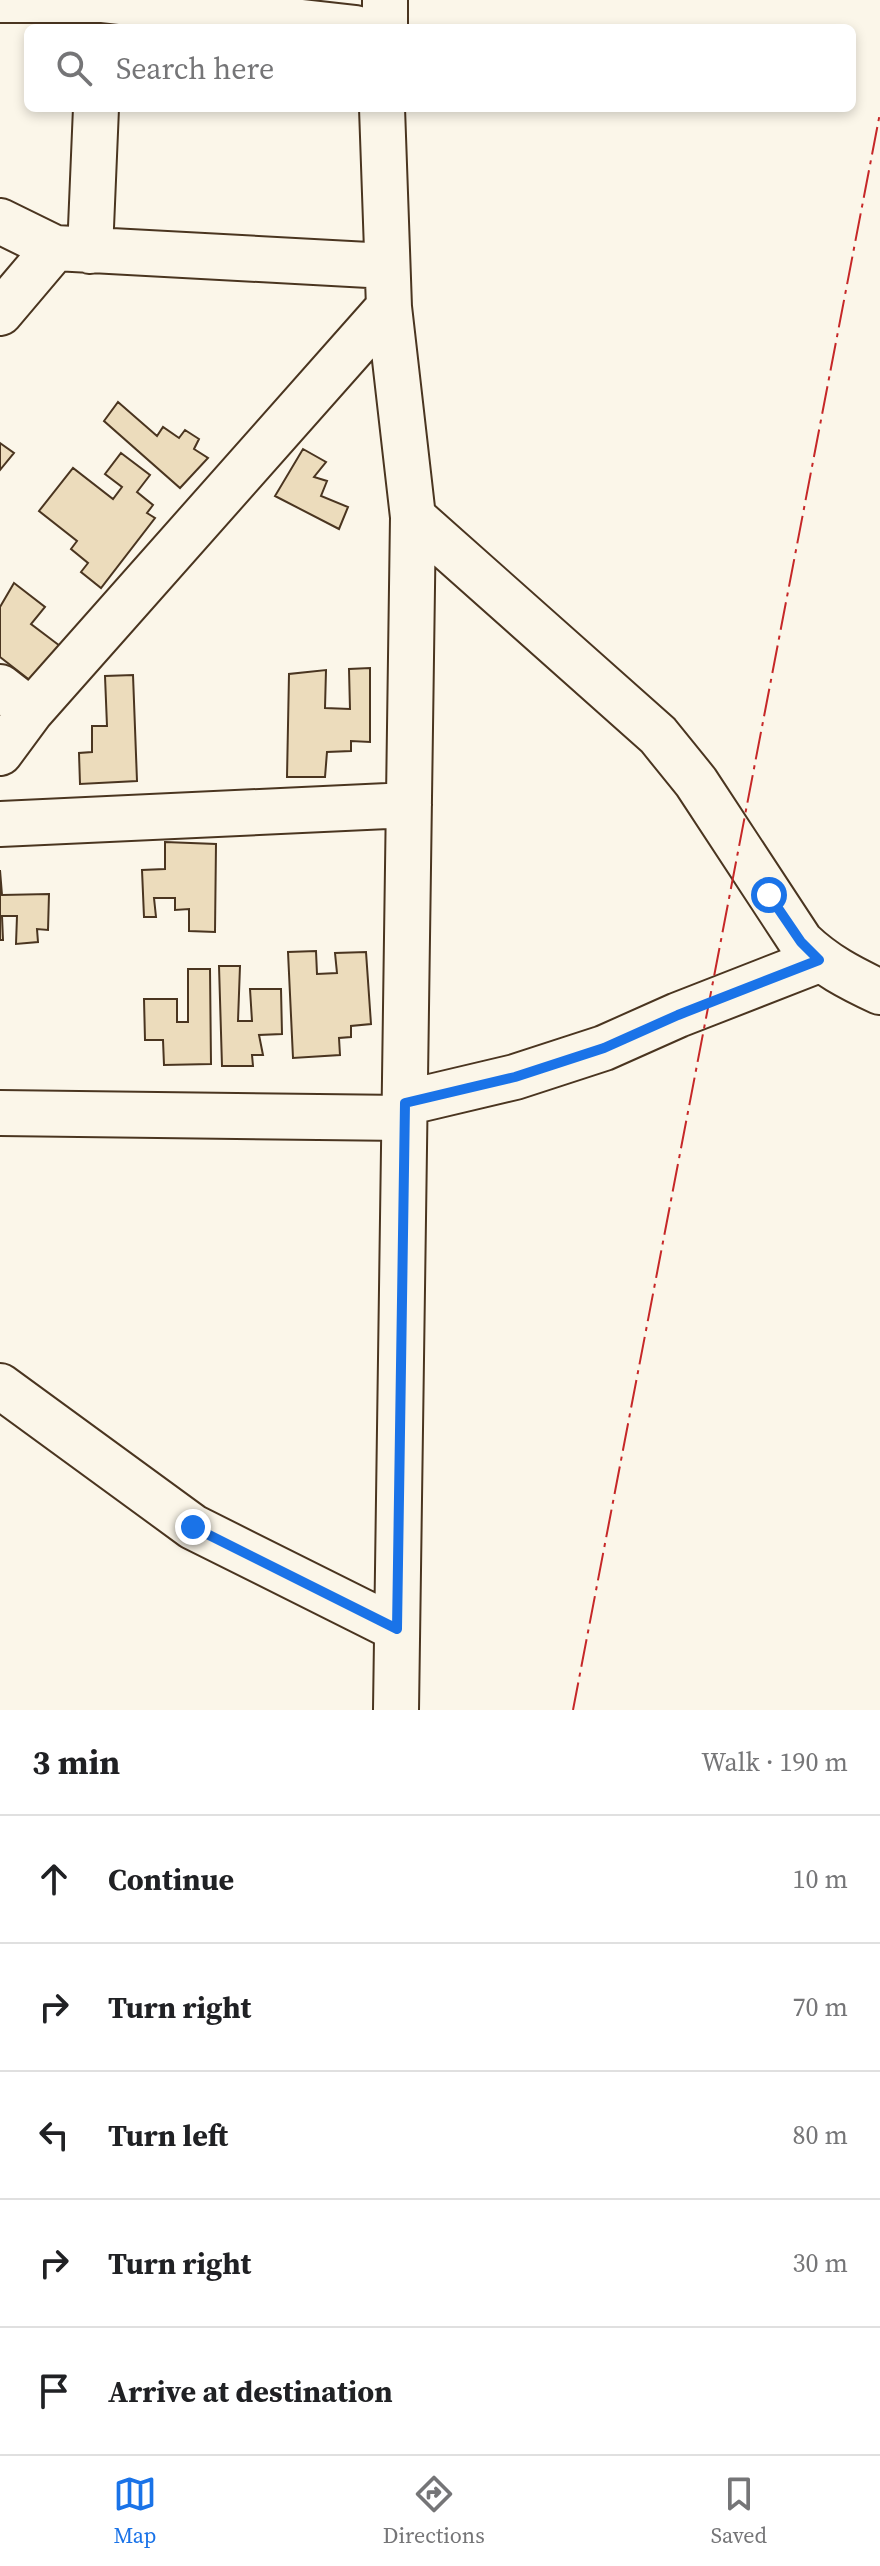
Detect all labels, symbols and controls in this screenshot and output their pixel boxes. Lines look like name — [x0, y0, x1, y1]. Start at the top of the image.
search box — [24, 24, 856, 112]
icon: search — [52, 46, 96, 90]
text: Search here — [116, 48, 274, 89]
route start — [751, 877, 787, 913]
route end — [175, 1509, 211, 1545]
text: 3 min — [32, 1739, 120, 1785]
text: Walk · 190 m — [701, 1744, 848, 1780]
icon: ahead — [32, 1857, 76, 1901]
text: Continue — [108, 1859, 234, 1900]
text: 10 m — [793, 1861, 848, 1897]
icon: right — [32, 1985, 76, 2029]
text: Turn right — [108, 1987, 251, 2028]
text: 70 m — [793, 1989, 848, 2025]
icon: left — [32, 2113, 76, 2157]
text: Turn left — [108, 2115, 228, 2156]
text: 80 m — [793, 2117, 848, 2153]
icon: right — [32, 2241, 76, 2285]
text: Turn right — [108, 2243, 251, 2284]
text: 30 m — [793, 2245, 848, 2281]
icon: arrive — [32, 2369, 76, 2413]
text: Arrive at destination — [108, 2371, 393, 2412]
tab: Map — [113, 2472, 157, 2550]
tab: Directions — [383, 2472, 485, 2550]
tab: Saved — [711, 2472, 767, 2550]

